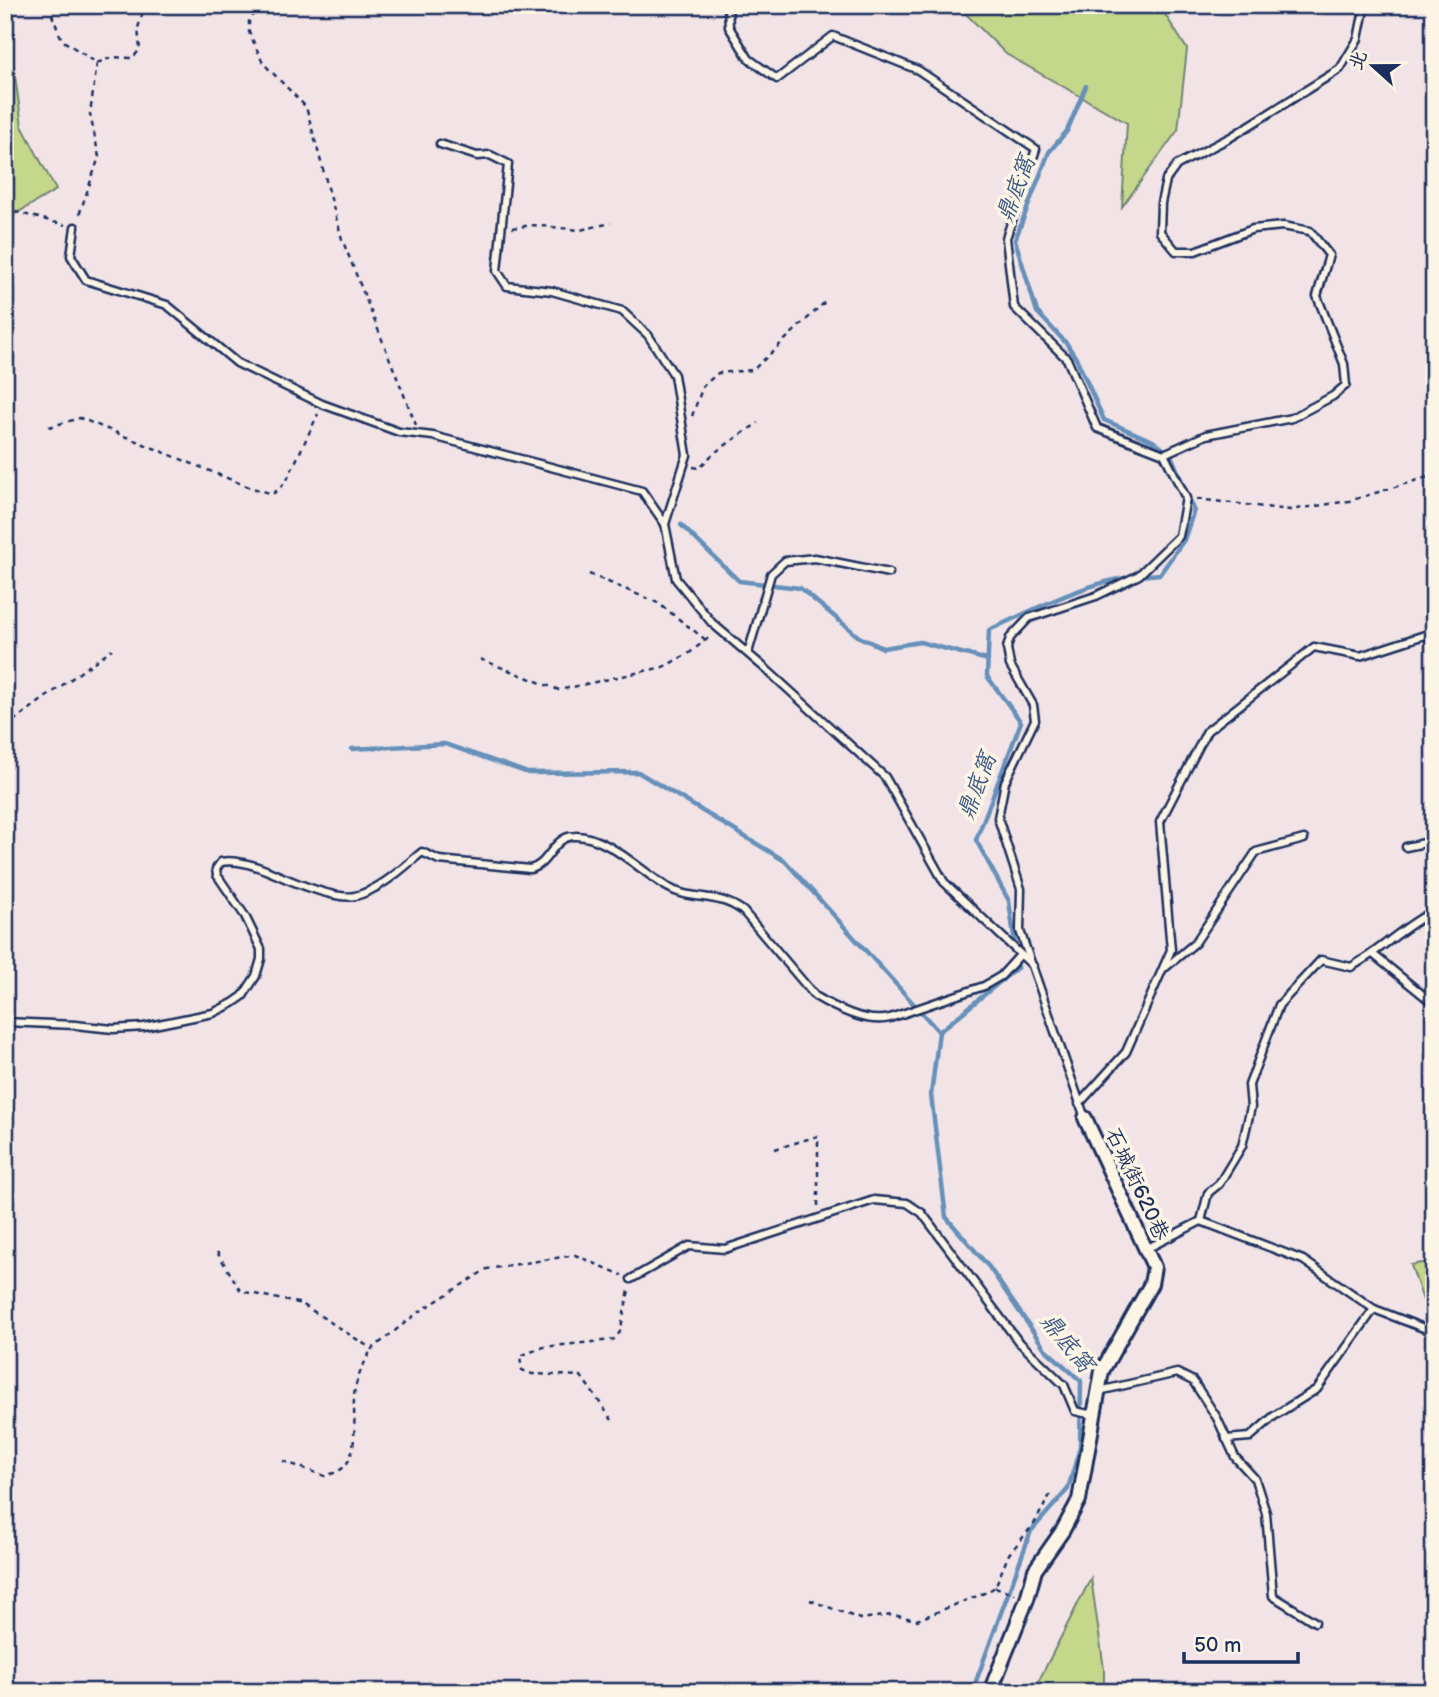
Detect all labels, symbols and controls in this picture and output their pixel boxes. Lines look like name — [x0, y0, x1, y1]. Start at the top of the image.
north arrow — [1338, 32, 1408, 102]
text: 北 — [1344, 47, 1373, 73]
water label: 鼎底窩 — [991, 149, 1043, 226]
water label: 鼎底窩 — [952, 746, 1004, 823]
street label: 石城街620巷 — [1100, 1124, 1174, 1244]
water label: 鼎底窩 — [1034, 1307, 1101, 1381]
scale bar — [1184, 1620, 1297, 1664]
text: 50 m — [1194, 1633, 1241, 1658]

